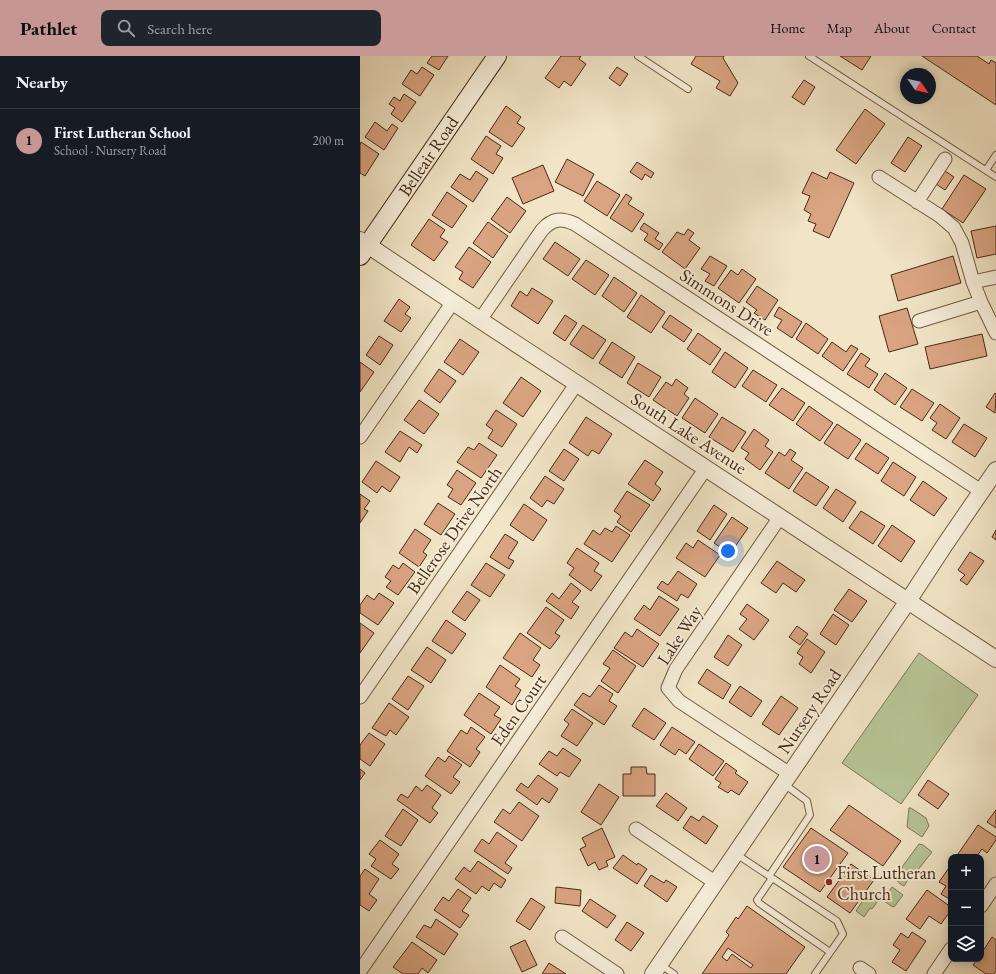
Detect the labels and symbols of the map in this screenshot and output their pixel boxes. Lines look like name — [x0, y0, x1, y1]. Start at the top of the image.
north arrow — [900, 68, 936, 104]
street label: Belleair Road — [393, 111, 464, 201]
street label: Simmons Drive — [676, 263, 778, 341]
street label: South Lake Avenue — [627, 387, 751, 479]
street label: Bellerose Drive North — [401, 462, 507, 598]
your location — [718, 541, 738, 561]
street label: Lake Way — [651, 601, 707, 669]
street label: Nursery Road — [772, 663, 846, 758]
street label: Eden Court — [485, 670, 551, 750]
pin: 1 — [804, 844, 830, 874]
place label: First Lutheran Church — [837, 861, 937, 905]
marker: First Lutheran Church — [824, 877, 834, 887]

